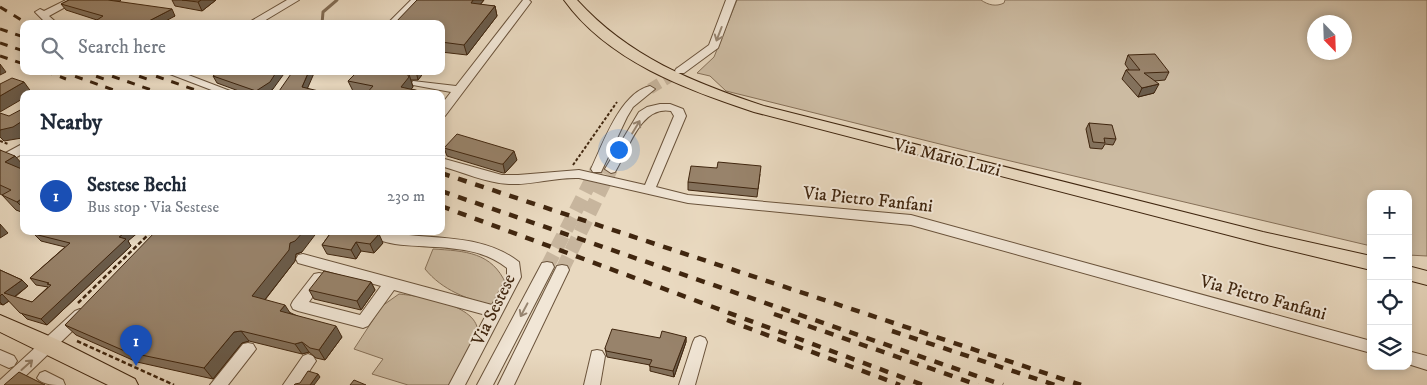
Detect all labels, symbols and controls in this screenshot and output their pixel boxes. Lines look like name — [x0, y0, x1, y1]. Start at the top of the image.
north arrow — [1307, 15, 1352, 60]
search box — [20, 20, 445, 75]
one-way arrow — [713, 27, 722, 42]
icon: search — [38, 34, 66, 62]
text: Search here — [78, 36, 166, 59]
text: Nearby — [40, 110, 102, 136]
one-way arrow — [631, 121, 641, 135]
street label: Via Mario Luzi — [890, 134, 1003, 182]
your location — [606, 137, 632, 163]
text: Sestese Bechi — [87, 174, 186, 197]
street label: Via Pietro Fanfani — [801, 182, 934, 218]
text: 1 — [53, 186, 59, 206]
text: 230 m — [387, 186, 425, 206]
map controls — [1367, 190, 1412, 370]
button: + — [1367, 190, 1412, 235]
text: Bus stop · Via Sestese — [87, 197, 219, 217]
button: − — [1367, 235, 1412, 280]
street label: Via Pietro Fanfani — [1196, 270, 1329, 325]
street label: Via Sestese — [467, 271, 521, 350]
button: locate — [1367, 280, 1412, 325]
one-way arrow — [519, 303, 529, 317]
pin: 1 — [120, 325, 152, 366]
button: layers — [1367, 325, 1412, 370]
one-way arrow — [21, 359, 34, 371]

